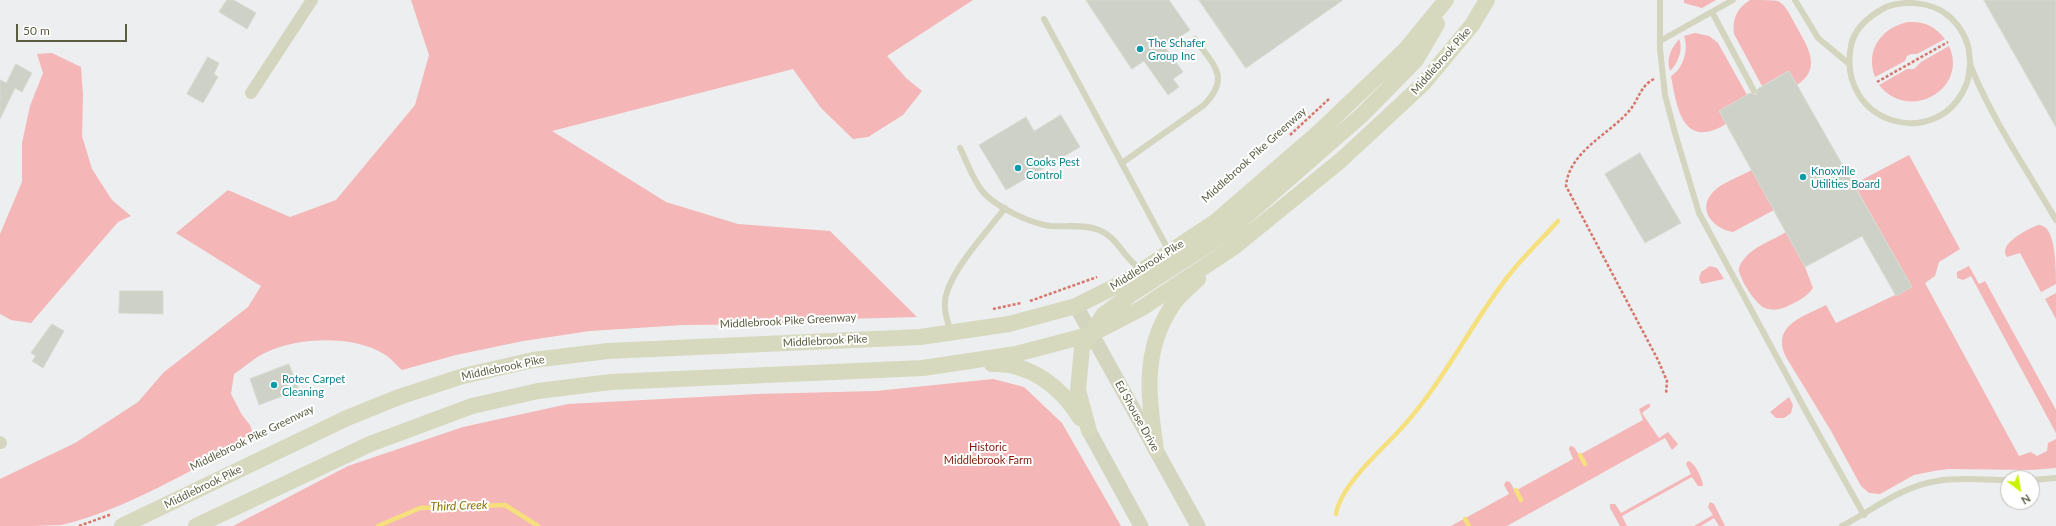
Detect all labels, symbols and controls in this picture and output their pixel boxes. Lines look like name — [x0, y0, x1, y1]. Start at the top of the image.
scale bar — [18, 16, 129, 42]
text: 50 m — [23, 23, 50, 38]
street label: Middlebrook Pike — [1408, 25, 1474, 97]
place label: The Schafer Group Inc — [1148, 36, 1205, 62]
marker: The Schafer Group Inc — [1135, 44, 1145, 54]
street label: Middlebrook Pike Greenway — [1199, 104, 1309, 206]
place label: Cooks Pest Control — [1026, 155, 1080, 181]
marker: Cooks Pest Control — [1013, 163, 1023, 173]
place label: Knoxville Utilities Board — [1811, 164, 1880, 190]
marker: Knoxville Utilities Board — [1798, 172, 1808, 182]
street label: Middlebrook Pike — [1108, 237, 1186, 293]
street label: Middlebrook Pike Greenway — [720, 311, 856, 331]
street label: Middlebrook Pike — [782, 332, 868, 350]
street label: Middlebrook Pike — [460, 353, 546, 383]
place label: Rotec Carpet Cleaning — [282, 372, 345, 398]
street label: Ed Shouse Drive — [1112, 378, 1162, 454]
marker: Rotec Carpet Cleaning — [269, 380, 279, 390]
street label: Middlebrook Pike Greenway — [188, 402, 316, 474]
park label: Historic Middlebrook Farm — [944, 440, 1032, 466]
street label: Middlebrook Pike — [162, 463, 244, 511]
north arrow — [2000, 470, 2040, 510]
text: N — [2019, 492, 2033, 508]
water label: Third Creek — [430, 498, 488, 514]

